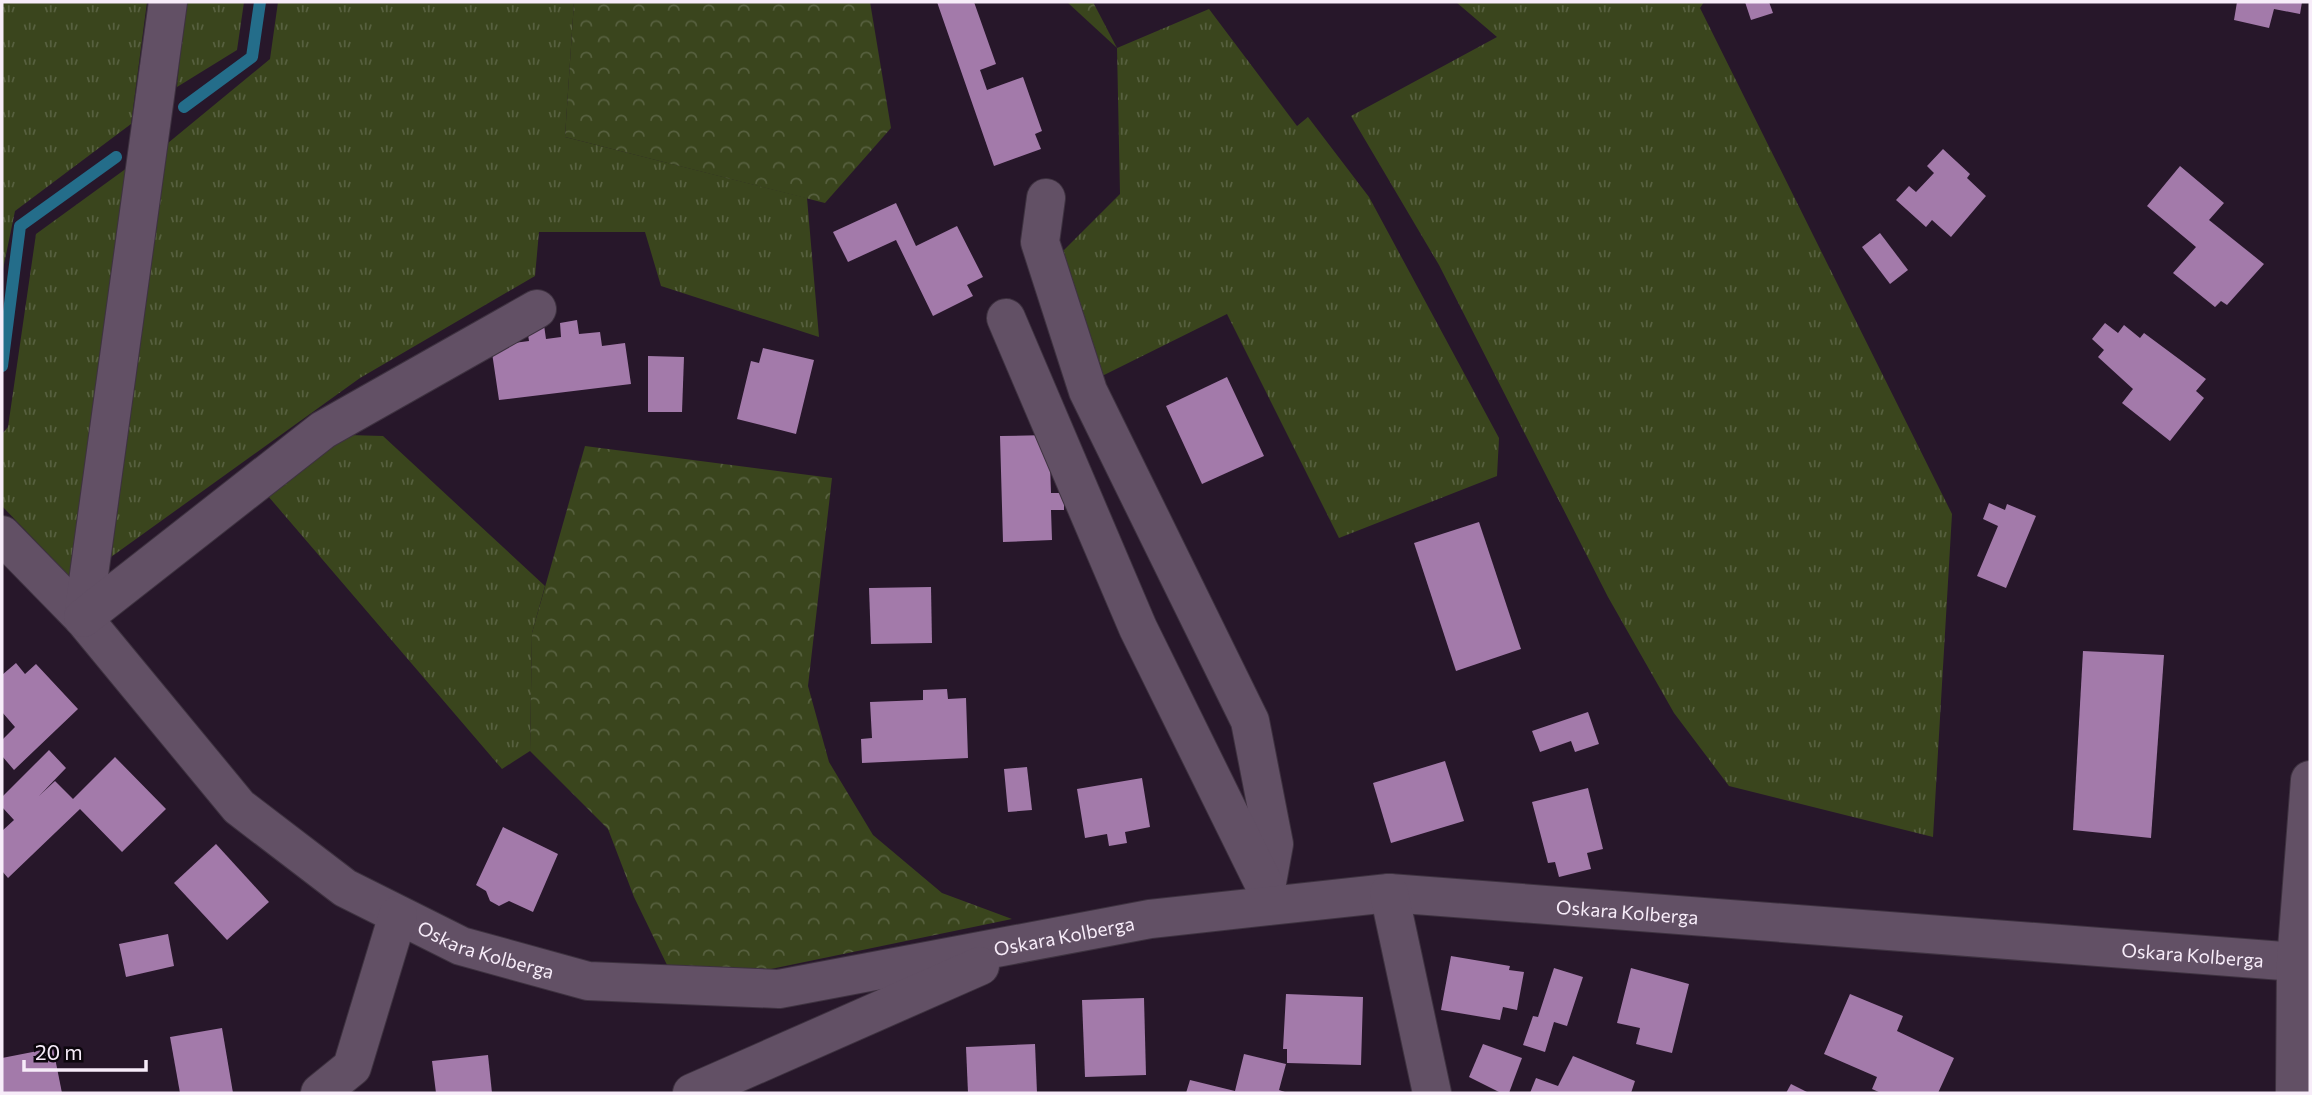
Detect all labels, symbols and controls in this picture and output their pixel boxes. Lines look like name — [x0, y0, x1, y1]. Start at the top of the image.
street label: Oskara Kolberga — [1555, 894, 1699, 928]
street label: Oskara Kolberga — [992, 911, 1136, 960]
street label: Oskara Kolberga — [414, 915, 557, 983]
street label: Oskara Kolberga — [2121, 937, 2265, 971]
scale bar — [24, 1028, 147, 1072]
text: 20 m — [35, 1039, 83, 1064]

